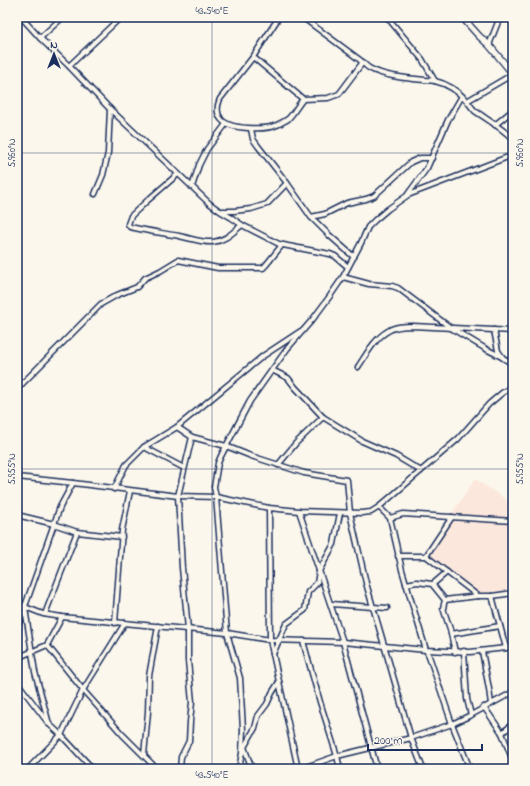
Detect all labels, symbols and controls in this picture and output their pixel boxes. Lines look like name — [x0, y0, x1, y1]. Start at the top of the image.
text: 43.540°E — [195, 4, 229, 19]
north arrow — [34, 34, 74, 74]
text: N — [50, 37, 58, 53]
text: 5.960°N — [5, 138, 20, 167]
text: 5.960°N — [513, 138, 528, 167]
text: 5.955°N — [5, 453, 20, 485]
text: 5.955°N — [513, 453, 528, 485]
scale bar — [368, 726, 482, 752]
text: 200 m — [374, 732, 403, 750]
text: 43.540°E — [195, 768, 229, 783]

